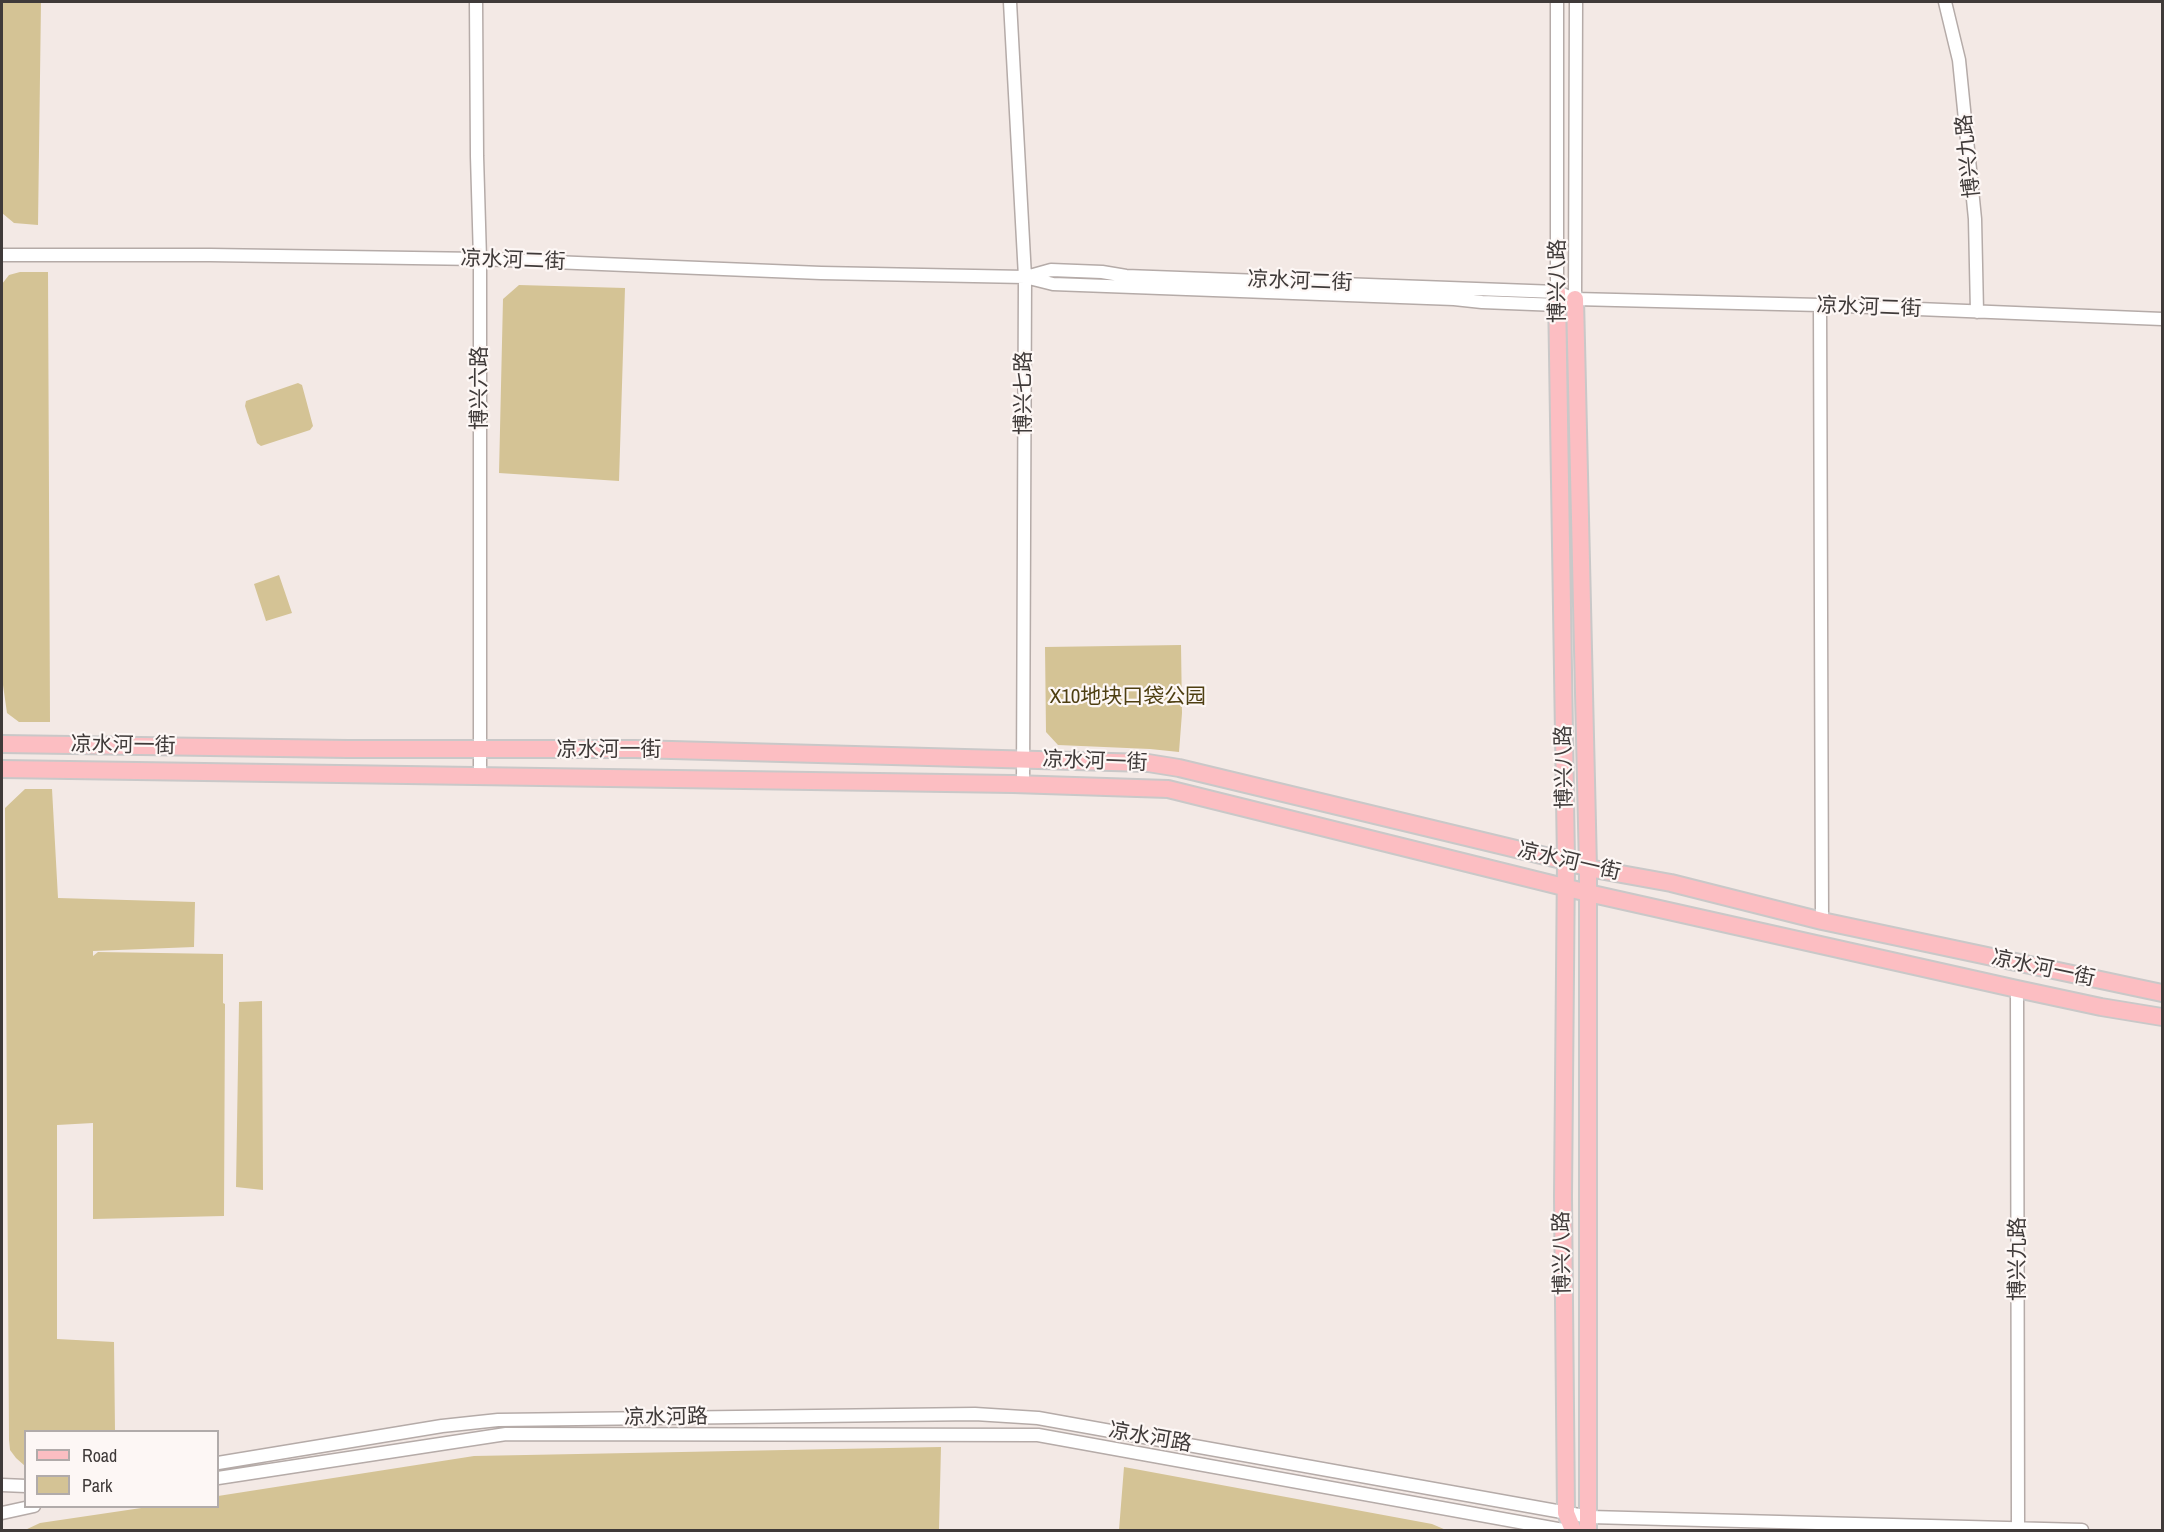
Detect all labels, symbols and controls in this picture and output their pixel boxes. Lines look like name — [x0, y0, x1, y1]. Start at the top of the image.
street label: 博兴九路 — [1952, 113, 1986, 199]
street label: 博兴八路 — [1545, 239, 1571, 323]
street label: 凉水河二街 — [460, 247, 566, 275]
street label: 凉水河二街 — [1247, 268, 1353, 296]
street label: 凉水河二街 — [1816, 294, 1922, 322]
street label: 博兴六路 — [467, 346, 493, 430]
street label: 博兴七路 — [1011, 351, 1037, 435]
park label: X10地块口袋公园 — [1050, 684, 1206, 710]
street label: 博兴八路 — [1552, 725, 1578, 809]
street label: 凉水河一街 — [70, 732, 176, 760]
street label: 凉水河一街 — [557, 737, 661, 763]
street label: 凉水河一街 — [1042, 748, 1148, 776]
street label: 凉水河一街 — [1515, 838, 1623, 886]
street label: 凉水河一街 — [1989, 946, 2097, 992]
street label: 博兴八路 — [1550, 1211, 1576, 1295]
street label: 博兴九路 — [2005, 1217, 2031, 1301]
street label: 凉水河路 — [624, 1405, 708, 1431]
street label: 凉水河路 — [1106, 1418, 1194, 1458]
legend — [24, 1430, 219, 1508]
text: Road — [82, 1443, 117, 1468]
text: Park — [82, 1473, 112, 1498]

